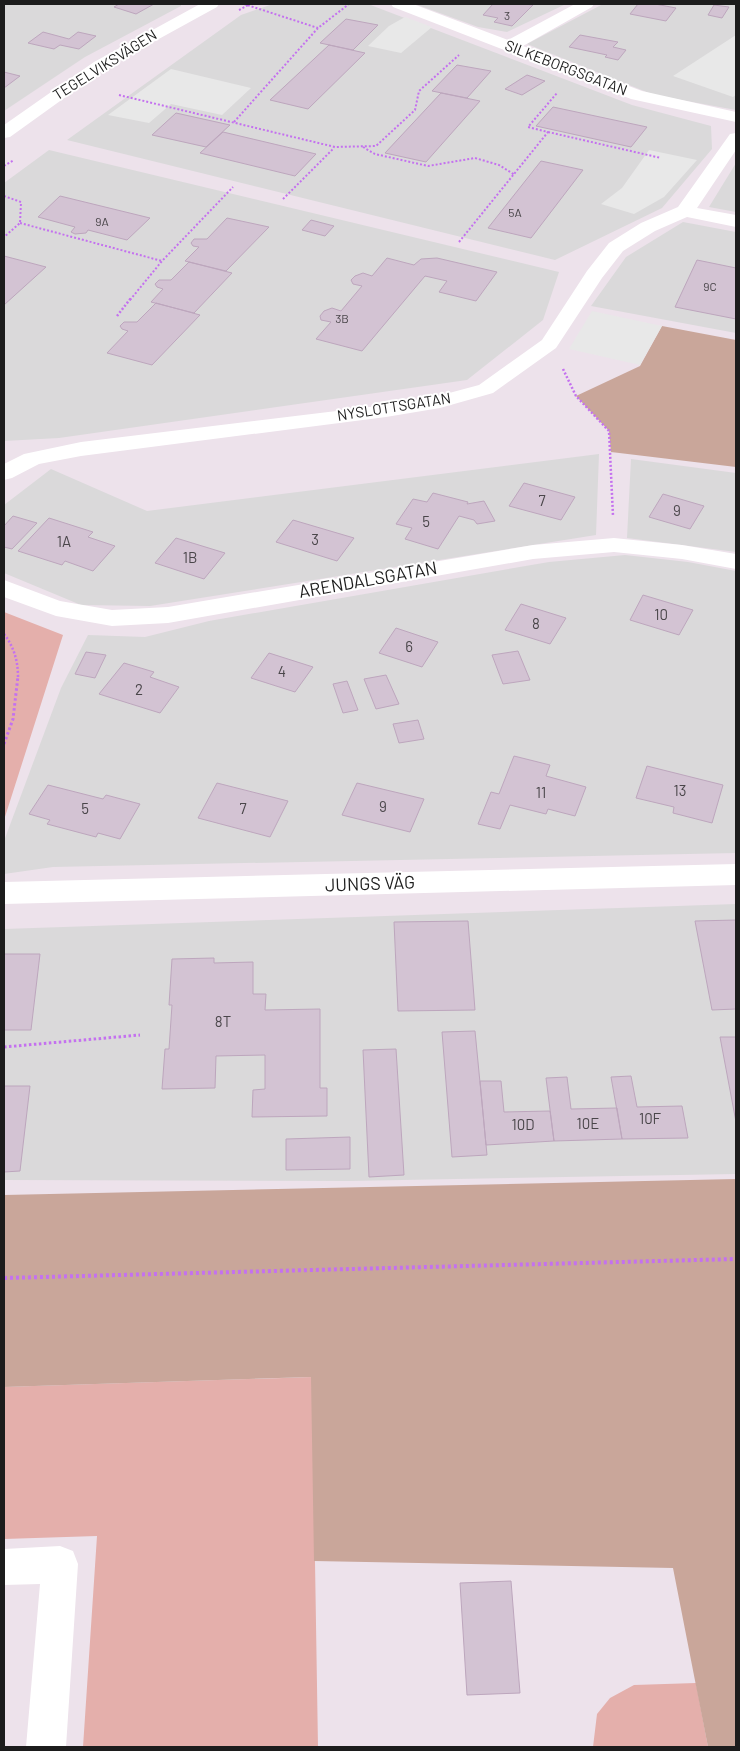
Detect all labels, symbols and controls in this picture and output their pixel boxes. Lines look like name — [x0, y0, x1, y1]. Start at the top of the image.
house number: 3 — [504, 8, 510, 22]
street label: TEGELVIKSVÄGEN — [49, 25, 160, 103]
street label: SILKEBORGSGATAN — [503, 35, 630, 99]
house number: 5A — [508, 205, 522, 219]
house number: 9A — [95, 214, 109, 228]
house number: 9C — [703, 279, 717, 293]
house number: 3B — [335, 311, 349, 325]
street label: NYSLOTTSGATAN — [336, 388, 452, 424]
house number: 7 — [538, 491, 546, 509]
house number: 9 — [673, 501, 681, 519]
house number: 5 — [422, 512, 430, 530]
house number: 3 — [311, 530, 319, 548]
house number: 1A — [57, 532, 71, 550]
house number: 1B — [183, 548, 197, 566]
street label: ARENDALSGATAN — [297, 556, 439, 602]
house number: 10 — [654, 605, 668, 623]
house number: 8 — [532, 614, 540, 632]
house number: 6 — [405, 637, 413, 655]
house number: 4 — [278, 662, 286, 680]
house number: 2 — [135, 680, 143, 698]
house number: 13 — [674, 781, 686, 799]
house number: 11 — [536, 783, 546, 801]
house number: 9 — [379, 797, 387, 815]
house number: 5 — [81, 799, 89, 817]
house number: 7 — [239, 799, 247, 817]
street label: JUNGS VÄG — [325, 870, 415, 896]
house number: 8T — [215, 1012, 231, 1030]
house number: 10F — [639, 1109, 662, 1127]
house number: 10E — [577, 1114, 599, 1132]
house number: 10D — [512, 1115, 535, 1133]

